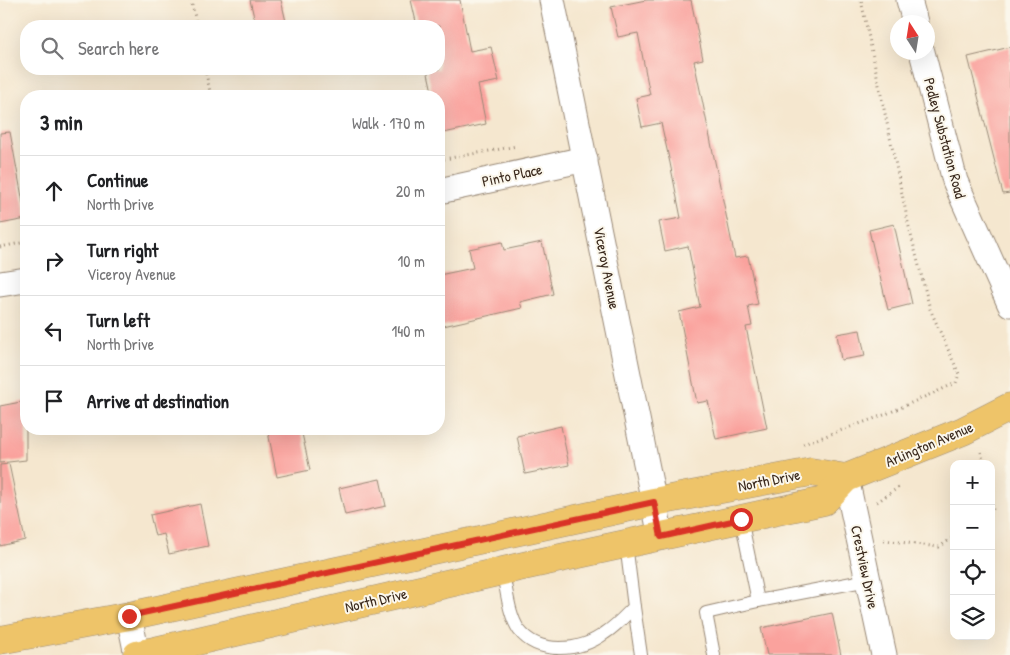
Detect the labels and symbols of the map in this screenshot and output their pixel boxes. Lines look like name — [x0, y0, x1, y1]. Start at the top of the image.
north arrow — [890, 15, 935, 60]
street label: Pedley Substation Road — [919, 75, 971, 201]
street label: Pinto Place — [480, 158, 544, 192]
street label: Viceroy Avenue — [589, 225, 625, 311]
street label: Arlington Avenue — [882, 416, 976, 472]
street label: North Drive — [736, 464, 802, 496]
route start — [730, 508, 753, 531]
street label: Crestview Drive — [846, 523, 884, 611]
street label: North Drive — [343, 583, 409, 617]
route end — [118, 605, 141, 628]

